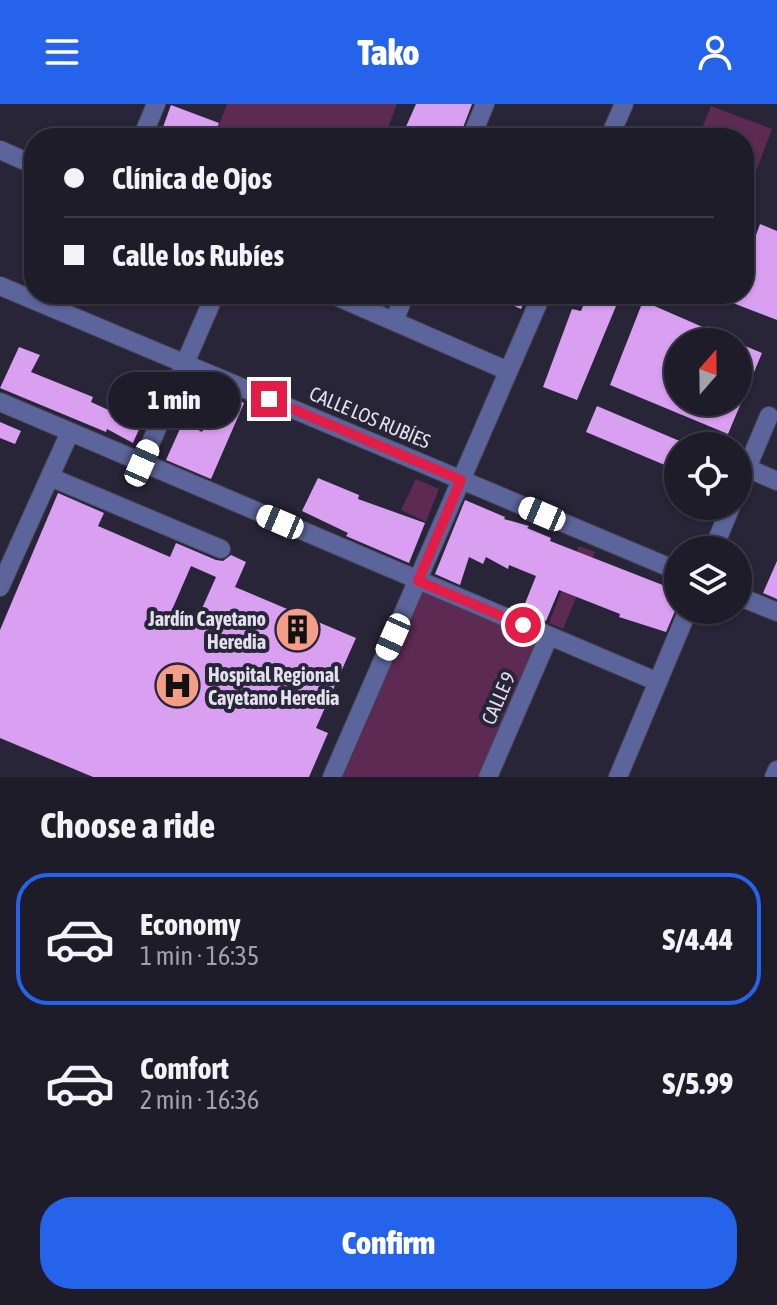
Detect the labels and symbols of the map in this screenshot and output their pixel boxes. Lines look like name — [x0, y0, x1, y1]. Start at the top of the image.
north arrow — [664, 328, 752, 416]
callout: 1 min — [109, 371, 241, 427]
route end — [251, 381, 287, 417]
street label: CALLE LOS RUBÍES — [306, 381, 434, 453]
car — [121, 436, 163, 490]
car — [515, 494, 569, 534]
car — [253, 502, 307, 542]
building icon: Jardín Cayetano Heredia — [273, 605, 321, 653]
place label: Jardín Cayetano Heredia — [147, 607, 266, 653]
route start — [505, 607, 541, 643]
car — [372, 610, 414, 664]
hospital icon: Hospital Regional Cayetano Heredia — [153, 662, 201, 710]
place label: Hospital Regional Cayetano Heredia — [208, 663, 340, 709]
street label: CALLE 9 — [476, 668, 520, 728]

